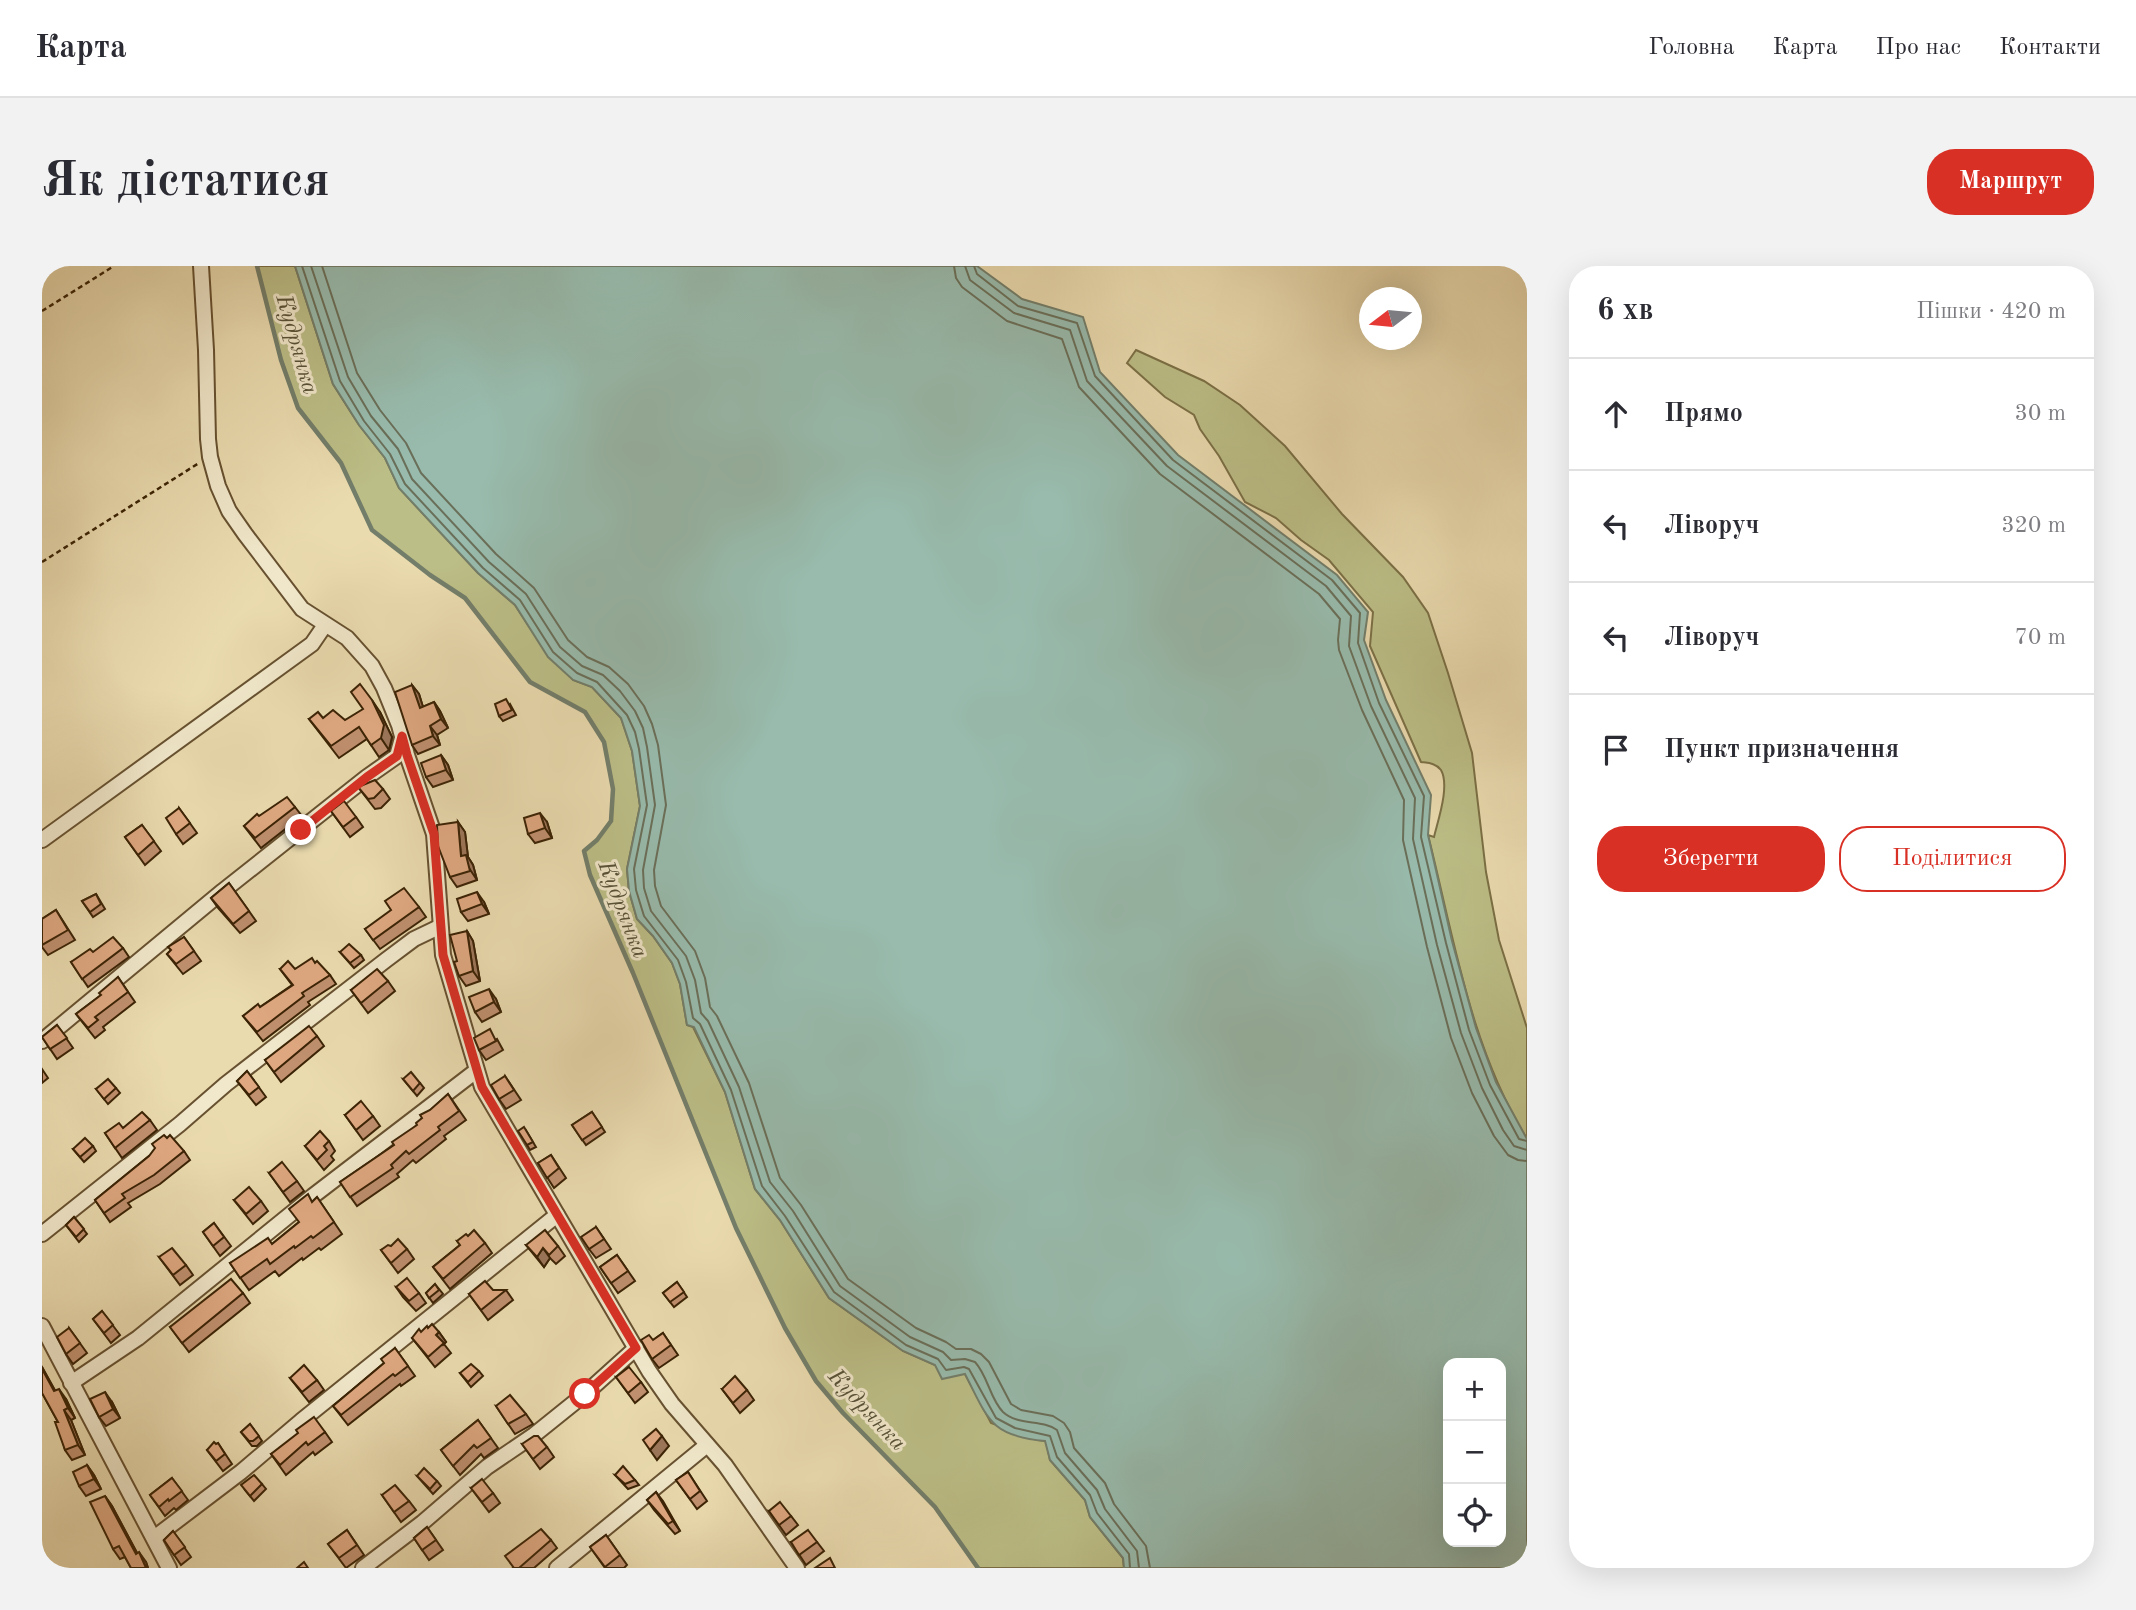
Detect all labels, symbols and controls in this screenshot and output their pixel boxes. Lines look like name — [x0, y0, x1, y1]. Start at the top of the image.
text: Карта — [35, 32, 127, 65]
text: Головна — [1648, 36, 1735, 60]
text: Карта — [1773, 36, 1838, 60]
text: Про нас — [1876, 36, 1961, 60]
text: Контакти — [1999, 36, 2101, 60]
button: Маршрут — [1927, 149, 2094, 215]
text: Як дістатися — [42, 158, 330, 207]
north arrow — [1359, 287, 1422, 350]
water label: Кудрянка — [270, 291, 322, 397]
text: 6 хв — [1597, 296, 1653, 326]
text: Пішки · 420 m — [1916, 300, 2066, 323]
icon: ahead — [1597, 395, 1635, 433]
text: Прямо — [1664, 401, 1743, 427]
text: 30 m — [2015, 402, 2066, 425]
icon: left — [1597, 507, 1635, 545]
text: Ліворуч — [1664, 513, 1759, 539]
text: 320 m — [2001, 514, 2066, 537]
icon: left — [1597, 619, 1635, 657]
text: Ліворуч — [1664, 625, 1759, 651]
text: 70 m — [2015, 626, 2066, 649]
icon: arrive — [1597, 731, 1635, 769]
text: Пункт призначення — [1664, 737, 1899, 763]
route end — [285, 814, 316, 845]
button: Зберегти — [1597, 826, 1825, 892]
button: Поділитися — [1839, 826, 2066, 892]
water label: Кудрянка — [592, 857, 652, 962]
map controls — [1443, 1358, 1506, 1547]
button: + — [1443, 1358, 1506, 1421]
water label: Кудрянка — [822, 1364, 910, 1456]
route start — [569, 1378, 600, 1409]
button: − — [1443, 1421, 1506, 1484]
button: locate — [1443, 1484, 1506, 1547]

